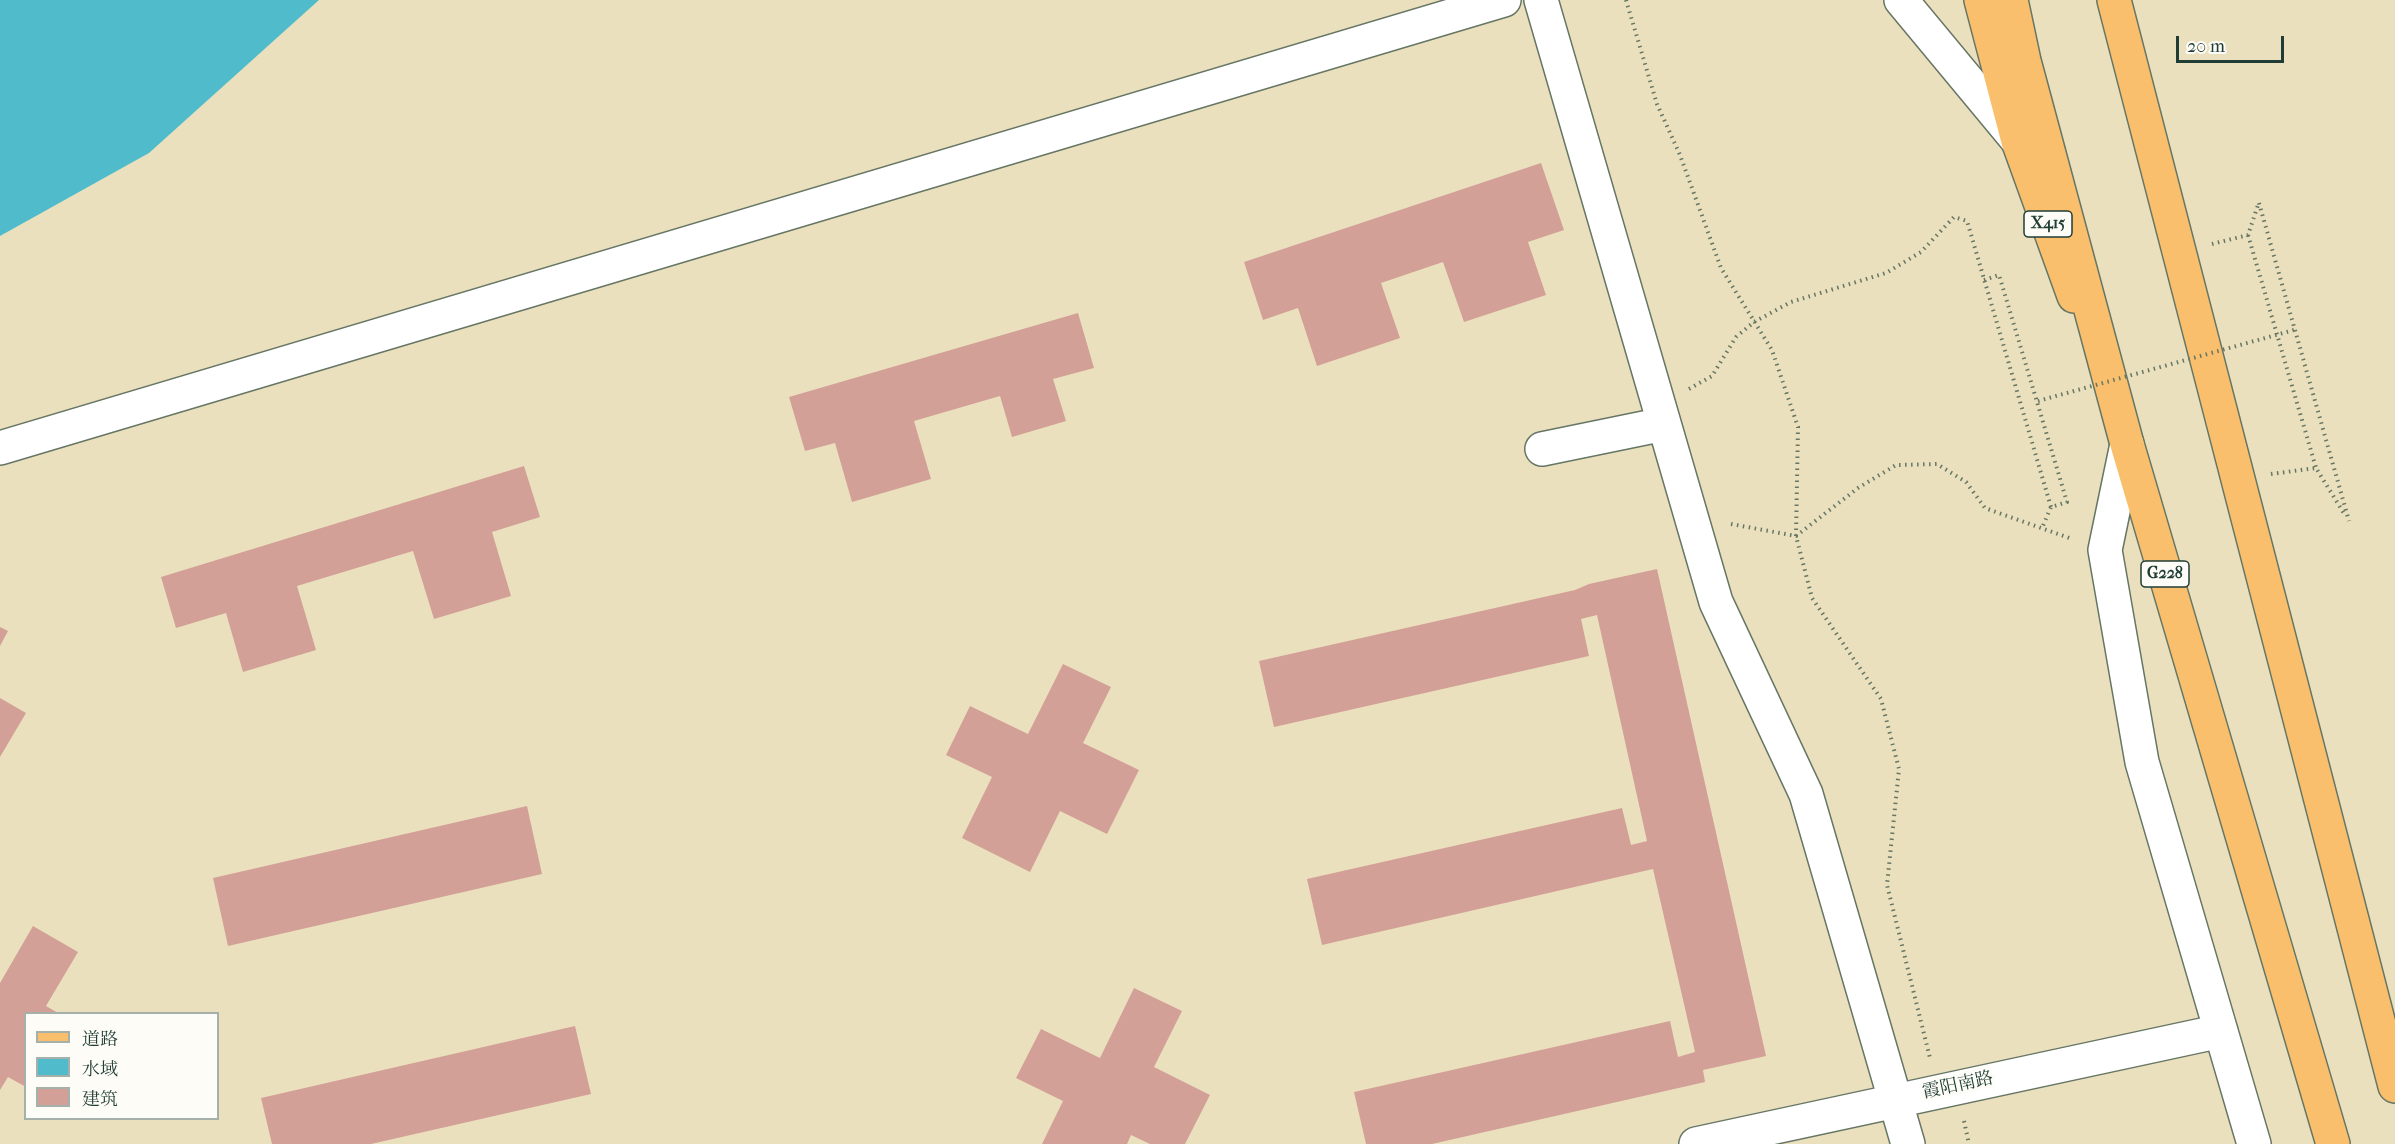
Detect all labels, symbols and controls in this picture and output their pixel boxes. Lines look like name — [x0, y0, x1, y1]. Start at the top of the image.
scale bar — [2179, 24, 2287, 62]
text: 20 m — [2187, 36, 2225, 57]
road number: X415 — [2024, 211, 2072, 237]
road number: G228 — [2141, 561, 2189, 587]
legend — [24, 1012, 219, 1120]
text: 道路 — [82, 1029, 118, 1050]
text: 水域 — [82, 1059, 118, 1080]
street label: 霞阳南路 — [1921, 1068, 1995, 1104]
text: 建筑 — [82, 1089, 118, 1110]

